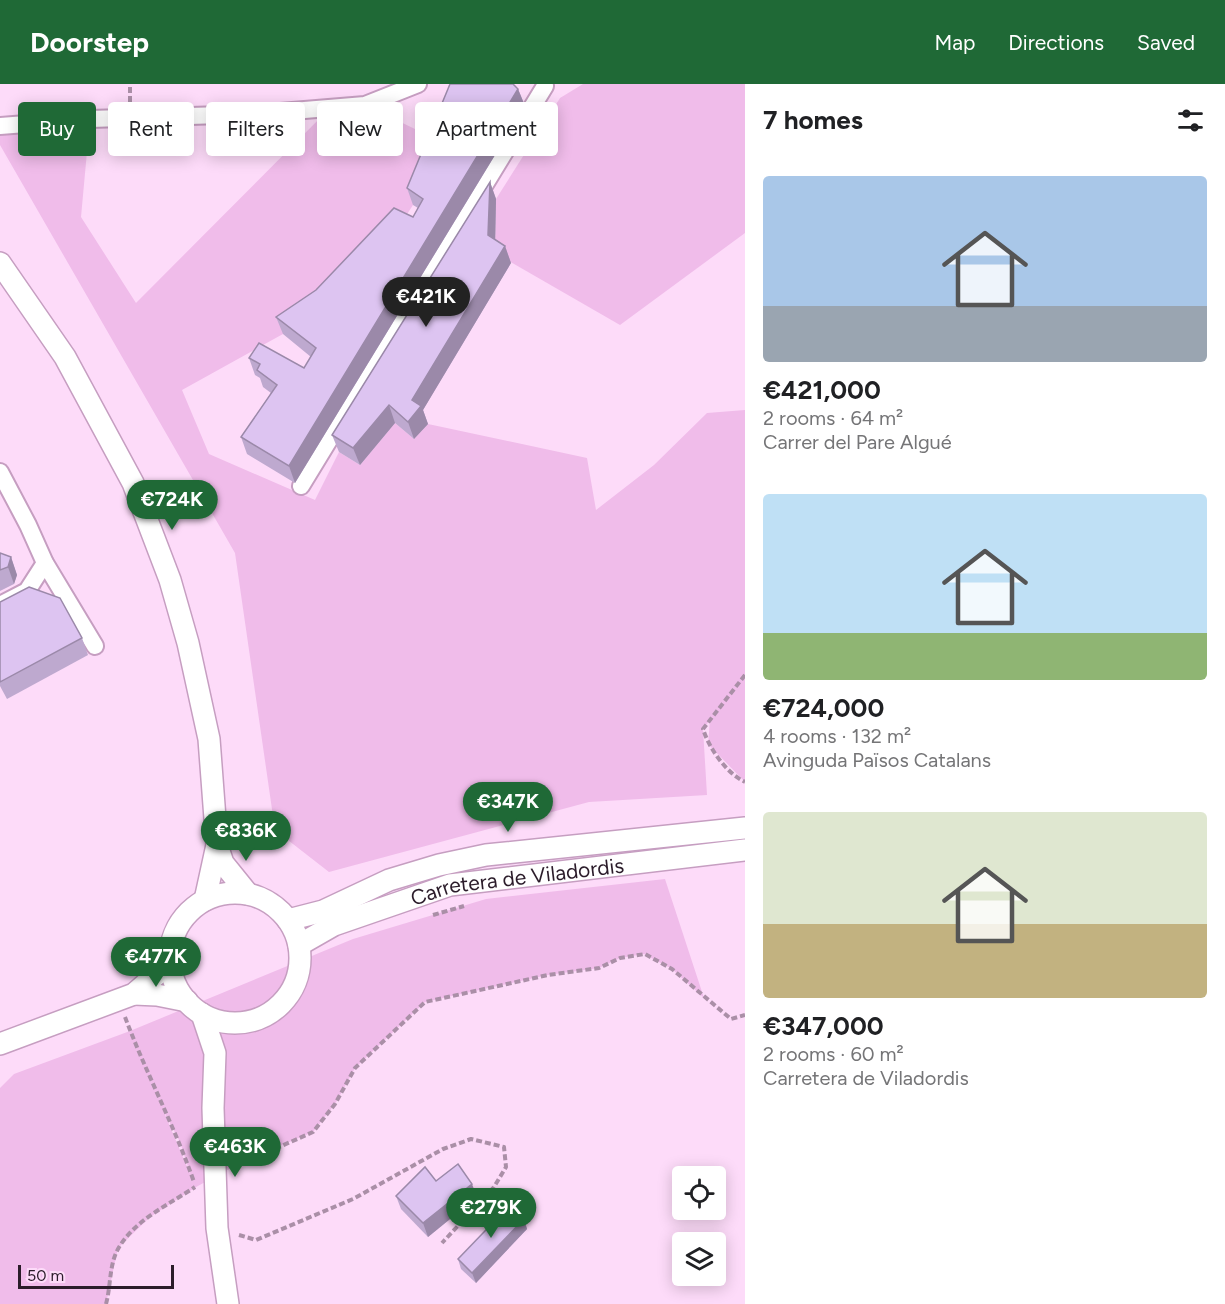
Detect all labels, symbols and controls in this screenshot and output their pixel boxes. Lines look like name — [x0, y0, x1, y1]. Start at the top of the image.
text: Doorstep — [30, 25, 149, 59]
text: Map — [934, 30, 975, 55]
text: Directions — [1008, 30, 1104, 55]
text: Saved — [1137, 30, 1195, 55]
chip: Buy — [18, 102, 96, 156]
chip: Rent — [108, 102, 194, 156]
chip: Filters — [206, 102, 305, 156]
chip: New — [317, 102, 403, 156]
chip: Apartment — [415, 102, 558, 156]
text: 7 homes — [763, 104, 863, 136]
icon: filters — [1174, 104, 1207, 137]
icon: home — [931, 215, 1039, 323]
pin: €421K — [384, 277, 468, 328]
text: €421K — [396, 284, 456, 308]
text: €421,000 — [763, 374, 881, 406]
text: 2 rooms · 64 m² — [763, 406, 903, 430]
text: Carrer del Pare Algué — [763, 430, 952, 454]
pin: €724K — [130, 480, 214, 531]
text: €724K — [141, 487, 203, 511]
icon: home — [931, 533, 1039, 641]
text: €724,000 — [763, 692, 884, 724]
text: 4 rooms · 132 m² — [763, 724, 911, 748]
text: Avinguda Països Catalans — [763, 748, 991, 772]
pin: €347K — [466, 782, 550, 833]
text: €347K — [477, 789, 539, 813]
pin: €836K — [204, 811, 288, 862]
text: €836K — [215, 818, 277, 842]
icon: home — [931, 851, 1039, 959]
street label: Carretera de Viladordis — [407, 852, 625, 910]
pin: €477K — [114, 937, 198, 988]
text: €477K — [125, 944, 187, 968]
text: €347,000 — [763, 1010, 884, 1042]
text: 2 rooms · 60 m² — [763, 1042, 904, 1066]
text: Carretera de Viladordis — [763, 1066, 969, 1090]
pin: €463K — [193, 1127, 277, 1178]
text: €463K — [204, 1134, 266, 1158]
map controls — [672, 1166, 726, 1286]
button: locate — [672, 1166, 726, 1220]
pin: €279K — [449, 1188, 533, 1239]
text: €279K — [460, 1195, 522, 1219]
button: layers — [672, 1232, 726, 1286]
scale bar — [18, 1262, 174, 1290]
text: 50 m — [27, 1266, 64, 1285]

